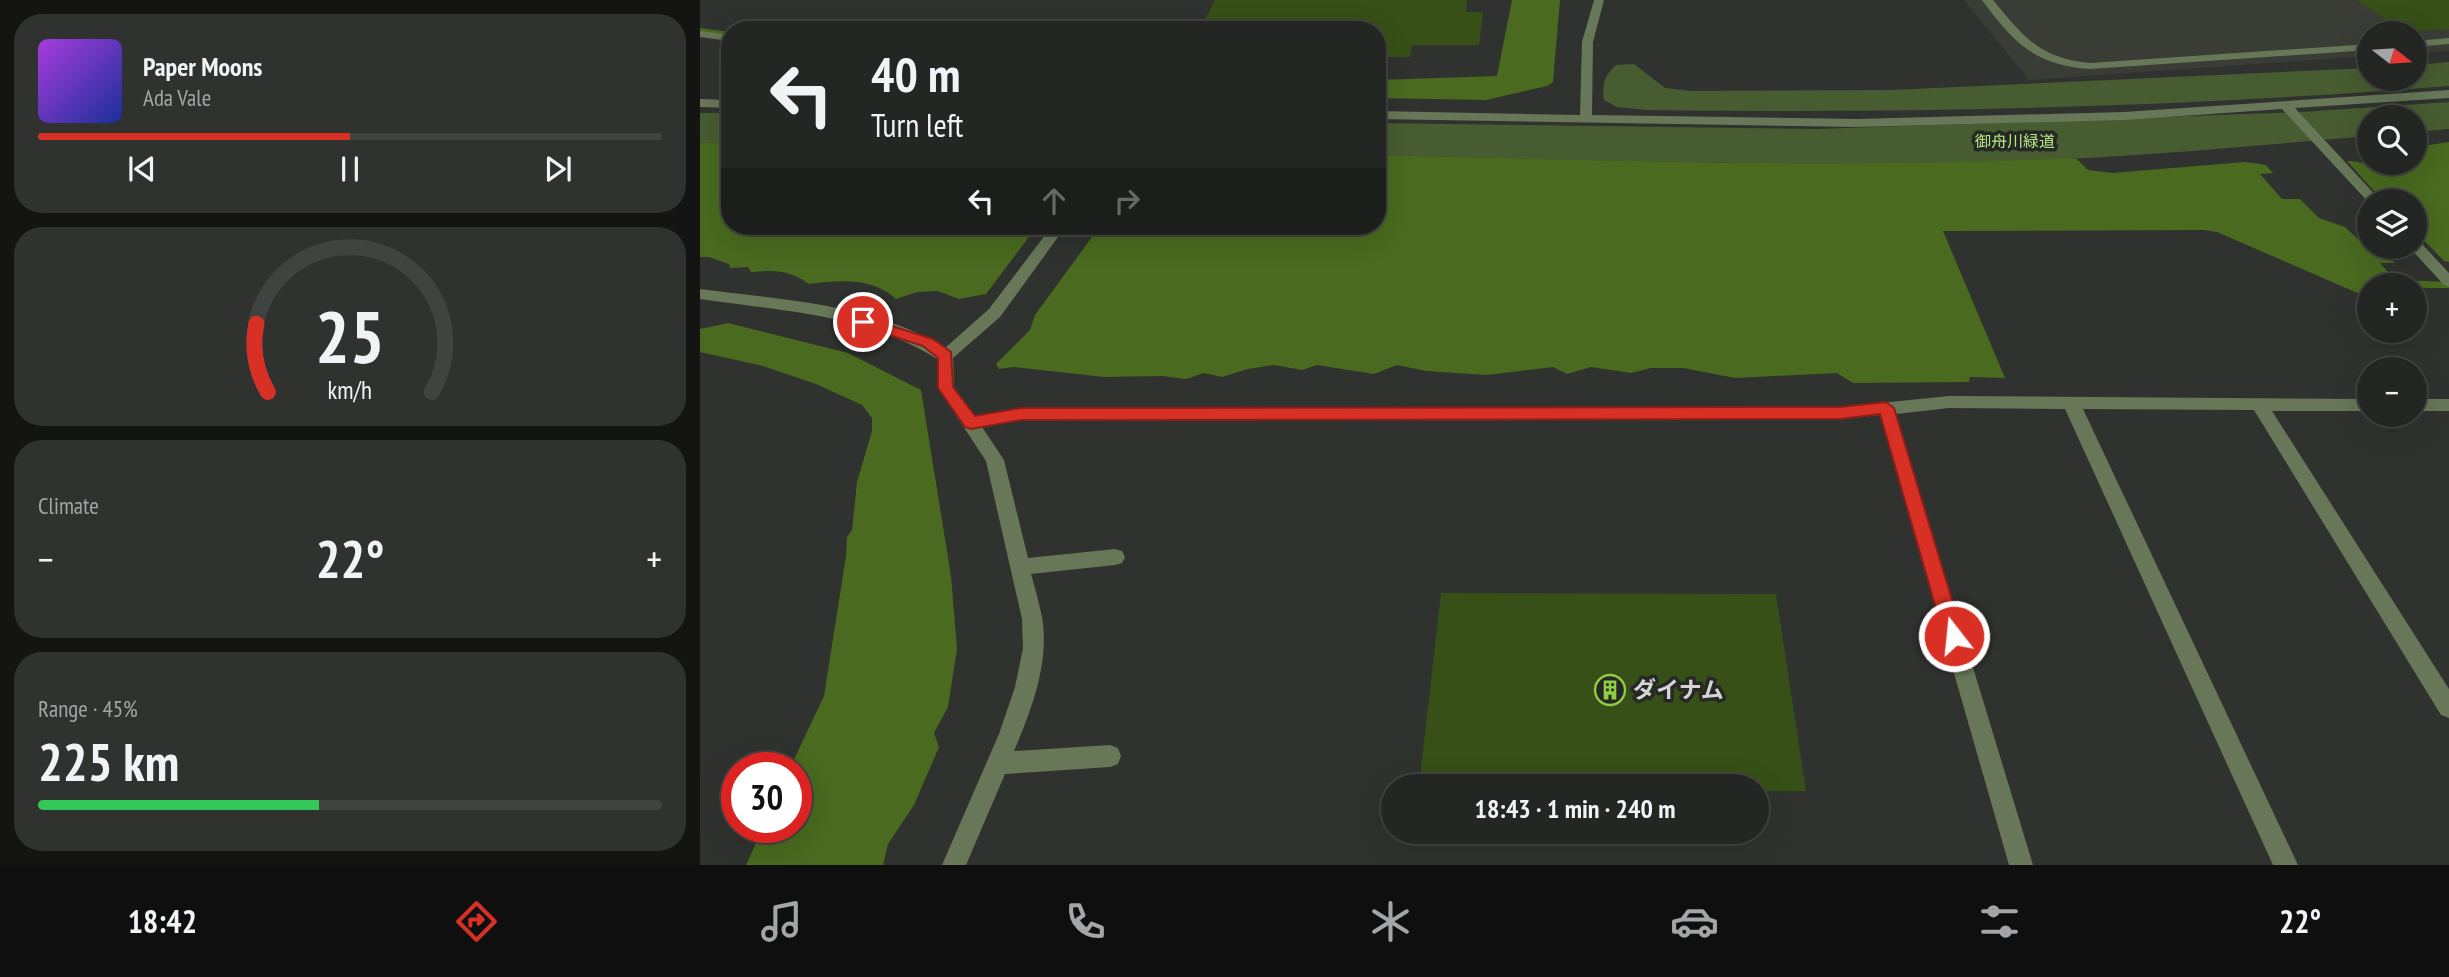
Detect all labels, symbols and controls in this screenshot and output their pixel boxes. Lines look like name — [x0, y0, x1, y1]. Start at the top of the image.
north arrow — [2357, 21, 2427, 91]
map controls — [2357, 21, 2427, 427]
text: 40 m — [871, 42, 960, 106]
icon: left — [756, 49, 847, 140]
text: Paper Moons — [143, 50, 262, 83]
text: Ada Vale — [143, 83, 211, 112]
text: Turn left — [871, 104, 963, 146]
button: search — [2357, 105, 2427, 175]
park label: 御舟川緑道 — [1975, 131, 2055, 151]
icon: previous — [123, 150, 161, 188]
icon: pause — [331, 150, 369, 188]
icon: next — [539, 150, 577, 188]
icon: left — [962, 182, 1000, 220]
icon: ahead — [1035, 182, 1073, 220]
icon: right — [1108, 182, 1146, 220]
button: layers — [2357, 189, 2427, 259]
button: + — [2357, 273, 2427, 343]
text: 25 — [315, 289, 385, 383]
pin — [833, 292, 893, 352]
icon: arrive — [844, 303, 882, 341]
button: − — [2357, 357, 2427, 427]
text: km/h — [328, 374, 372, 406]
text: Climate — [38, 491, 99, 520]
text: 22° — [316, 525, 384, 592]
text: − — [38, 534, 54, 583]
text: + — [646, 534, 662, 583]
position arrow — [1917, 599, 1991, 673]
building icon: ダイナム — [1593, 673, 1627, 707]
place label: ダイナム — [1633, 675, 1724, 704]
text: Range · 45% — [38, 694, 138, 723]
text: 225 km — [38, 728, 179, 795]
speed limit sign: 30 — [721, 752, 812, 843]
text: 18:43 · 1 min · 240 m — [1475, 792, 1675, 825]
icon: directions — [452, 897, 501, 946]
icon: music — [757, 897, 806, 946]
icon: phone — [1061, 897, 1110, 946]
icon: climate — [1366, 897, 1415, 946]
icon: car — [1670, 897, 1719, 946]
icon: filters — [1975, 897, 2024, 946]
text: 18:42 — [128, 900, 197, 942]
text: 22° — [2279, 900, 2321, 942]

